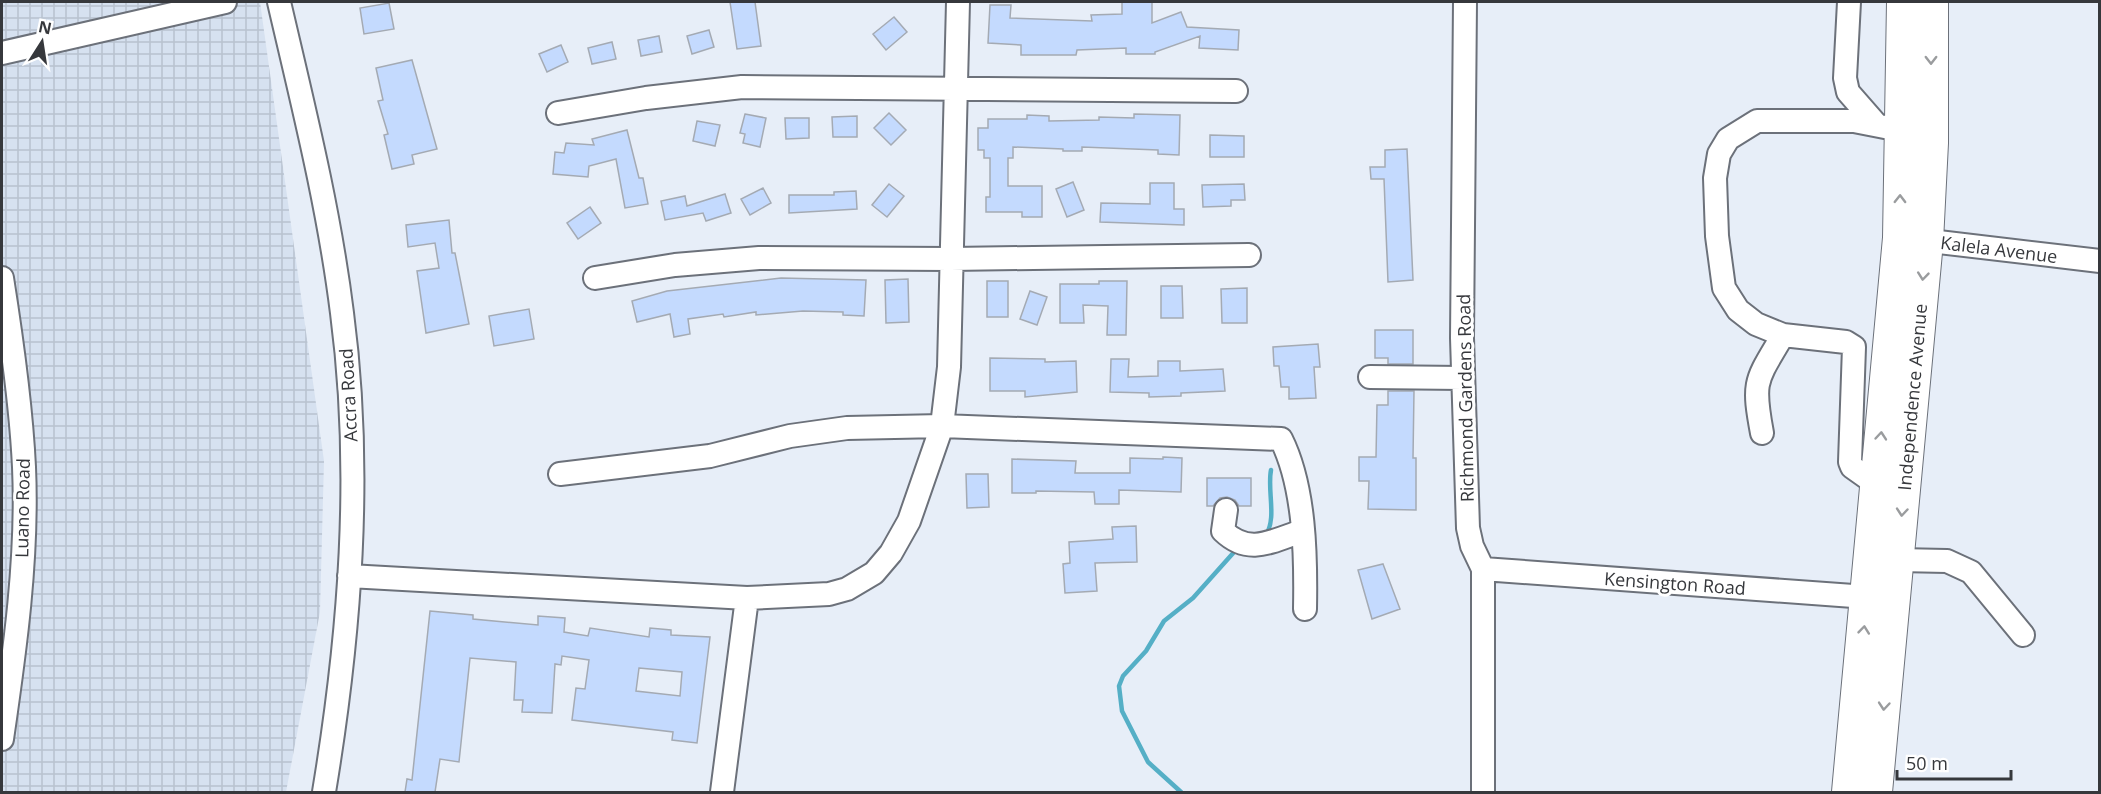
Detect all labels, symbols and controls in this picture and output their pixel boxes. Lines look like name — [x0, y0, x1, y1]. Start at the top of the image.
north arrow — [12, 12, 72, 72]
text: N — [36, 15, 54, 39]
one-way arrow — [1925, 55, 1937, 64]
one-way arrow — [1893, 195, 1906, 204]
street label: Kalela Avenue — [1939, 230, 2059, 268]
one-way arrow — [1917, 271, 1930, 280]
street label: Richmond Gardens Road — [1451, 294, 1479, 502]
street label: Independence Avenue — [1892, 303, 1932, 491]
street label: Accra Road — [334, 348, 362, 442]
one-way arrow — [1874, 431, 1887, 440]
street label: Luano Road — [9, 458, 35, 558]
one-way arrow — [1896, 507, 1909, 516]
street label: Kensington Road — [1603, 566, 1747, 600]
one-way arrow — [1857, 625, 1870, 634]
one-way arrow — [1877, 701, 1890, 710]
scale bar — [1897, 743, 2011, 781]
text: 50 m — [1906, 751, 1948, 775]

